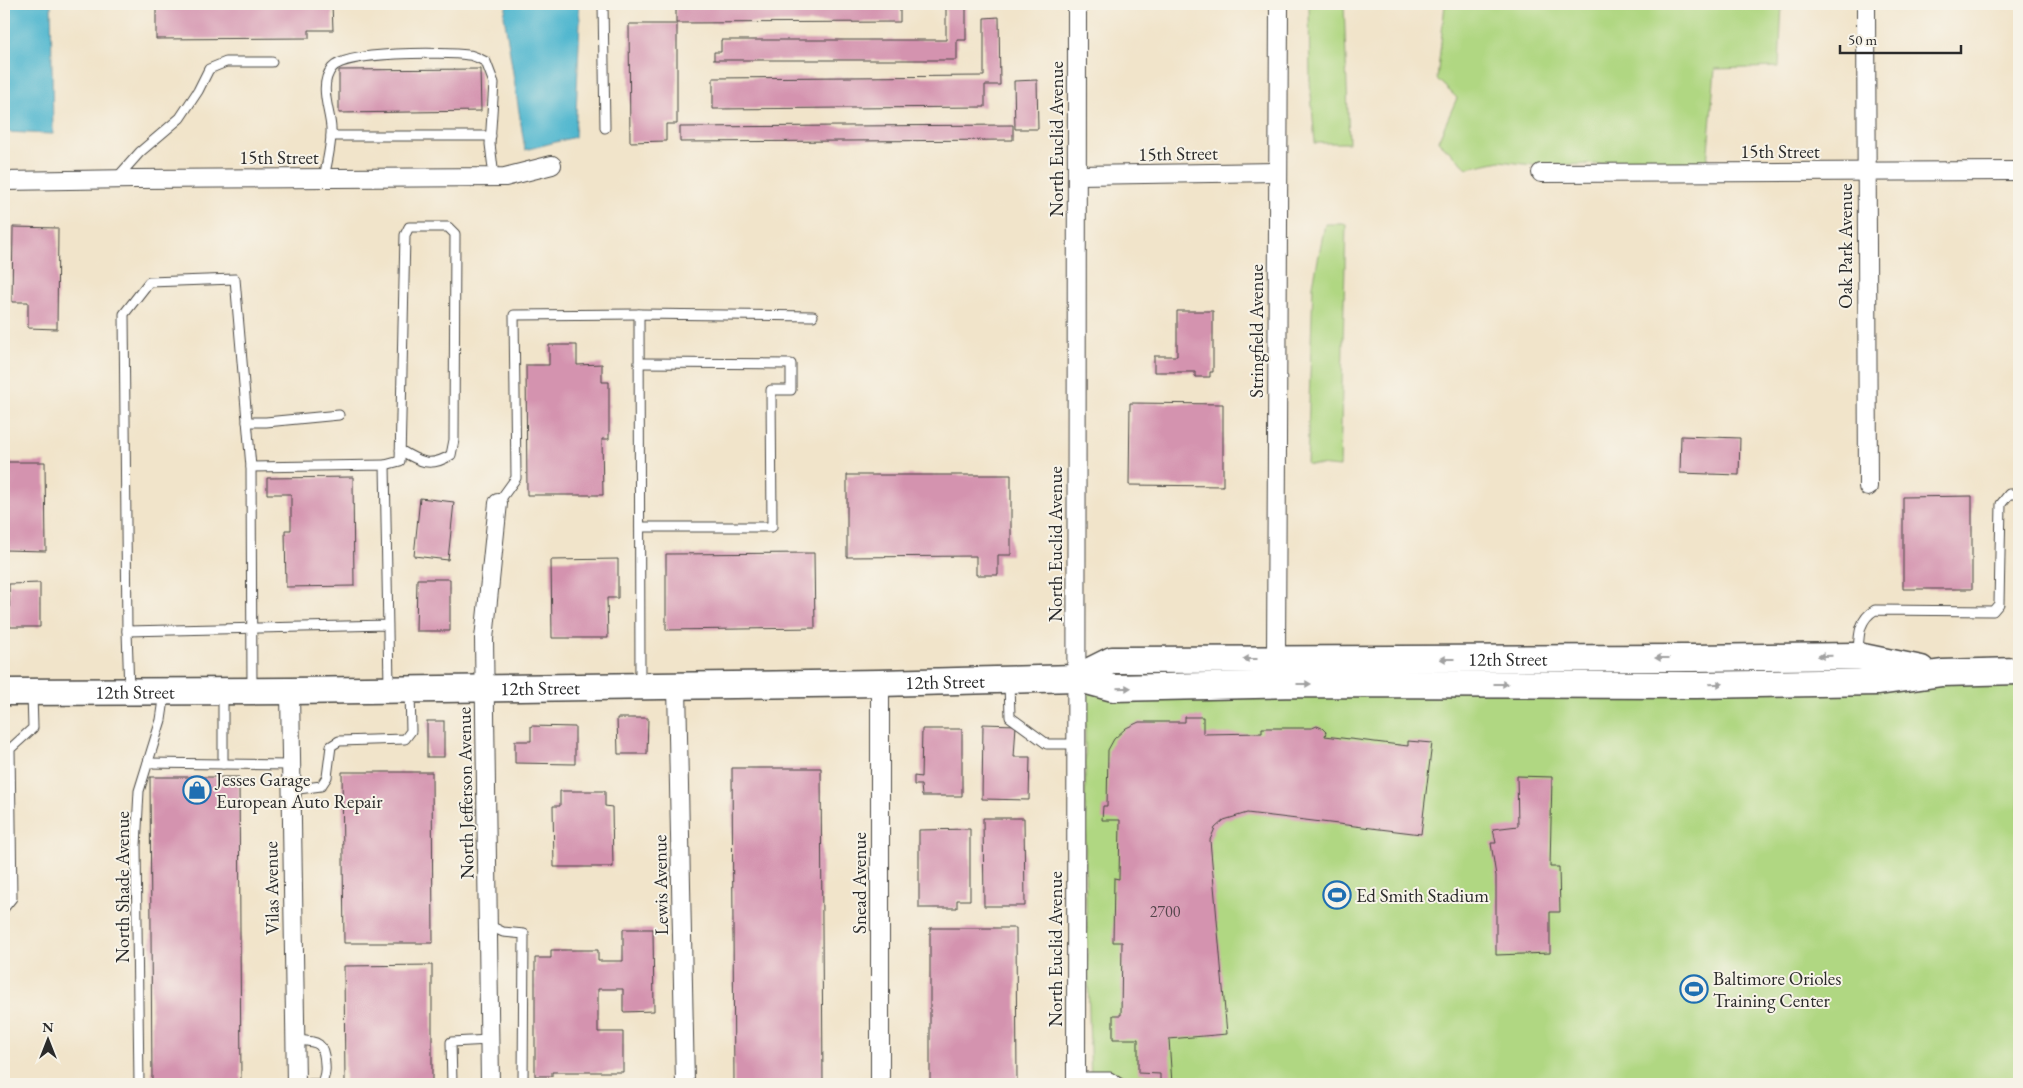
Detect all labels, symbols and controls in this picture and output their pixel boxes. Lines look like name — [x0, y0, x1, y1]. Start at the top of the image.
scale bar — [1840, 22, 1962, 54]
text: 50 m — [1848, 30, 1877, 49]
street label: North Euclid Avenue — [1044, 61, 1069, 217]
street label: 15th Street — [1740, 139, 1820, 164]
street label: 15th Street — [1138, 140, 1218, 167]
street label: 15th Street — [239, 145, 319, 170]
street label: Oak Park Avenue — [1833, 183, 1858, 309]
street label: Stringfield Avenue — [1244, 264, 1269, 398]
street label: North Euclid Avenue — [1043, 466, 1068, 622]
street label: 12th Street — [1468, 646, 1548, 672]
one-way arrow — [1816, 653, 1832, 661]
one-way arrow — [1654, 654, 1670, 662]
one-way arrow — [1241, 655, 1257, 663]
one-way arrow — [1439, 655, 1455, 663]
street label: 12th Street — [905, 668, 985, 695]
street label: 12th Street — [500, 675, 580, 701]
street label: 12th Street — [95, 679, 175, 705]
one-way arrow — [1296, 680, 1312, 688]
one-way arrow — [1493, 680, 1509, 688]
one-way arrow — [1708, 680, 1724, 688]
one-way arrow — [1116, 684, 1132, 692]
street label: North Jefferson Avenue — [451, 707, 480, 879]
place label: Jesses Garage European Auto Repair — [214, 767, 383, 814]
shop icon: Jesses Garage European Auto Repair — [182, 775, 212, 805]
street label: North Shade Avenue — [110, 811, 135, 963]
street label: Snead Avenue — [847, 832, 872, 934]
street label: Lewis Avenue — [647, 834, 674, 936]
street label: Vilas Avenue — [258, 841, 285, 935]
street label: North Euclid Avenue — [1043, 871, 1068, 1027]
sports icon: Ed Smith Stadium — [1322, 880, 1352, 910]
place label: Ed Smith Stadium — [1356, 883, 1489, 908]
house number: 2700 — [1150, 901, 1181, 922]
place label: Baltimore Orioles Training Center — [1713, 966, 1841, 1013]
sports icon: Baltimore Orioles Training Center — [1679, 974, 1709, 1004]
north arrow — [22, 1016, 72, 1066]
text: N — [42, 1018, 54, 1036]

